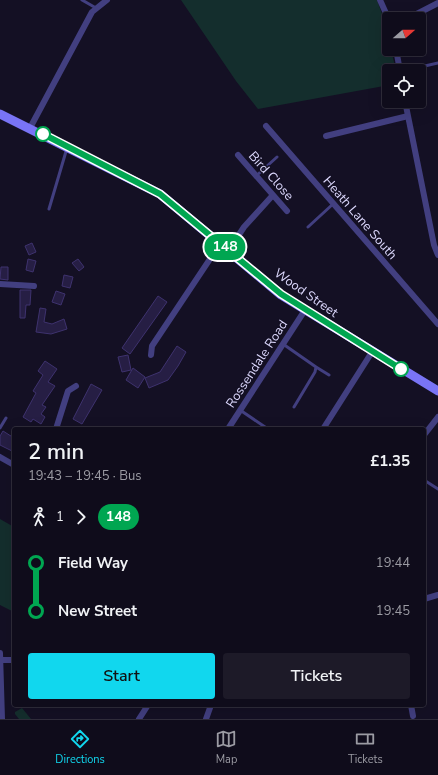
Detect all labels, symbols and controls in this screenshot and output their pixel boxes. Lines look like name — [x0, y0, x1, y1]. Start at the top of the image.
north arrow — [382, 12, 426, 56]
map controls — [382, 12, 426, 108]
button: locate — [382, 64, 426, 108]
unlabelled marker — [35, 126, 51, 142]
street label: Bird Close — [244, 148, 298, 204]
street label: Heath Lane South — [319, 172, 401, 264]
line badge: 148 — [202, 234, 248, 260]
text: 148 — [212, 237, 238, 256]
street label: Wood Street — [270, 264, 342, 322]
street label: Rossendale Road — [222, 317, 292, 411]
unlabelled marker — [393, 361, 409, 377]
text: 2 min — [28, 437, 84, 467]
text: £1.35 — [370, 451, 410, 471]
text: 19:43 – 19:45 · Bus — [28, 467, 142, 485]
icon: walk — [28, 506, 50, 528]
icon: forward — [70, 506, 92, 528]
text: 148 — [106, 507, 131, 526]
text: 1 — [56, 508, 64, 526]
text: Field Way — [58, 553, 128, 573]
text: 19:44 — [376, 554, 410, 572]
text: New Street — [58, 601, 137, 621]
text: 19:45 — [376, 602, 410, 620]
button: Start — [28, 653, 215, 699]
button: Tickets — [223, 653, 410, 699]
tab: Directions — [55, 728, 105, 767]
tab: Map — [215, 728, 237, 767]
tab: Tickets — [348, 728, 383, 767]

